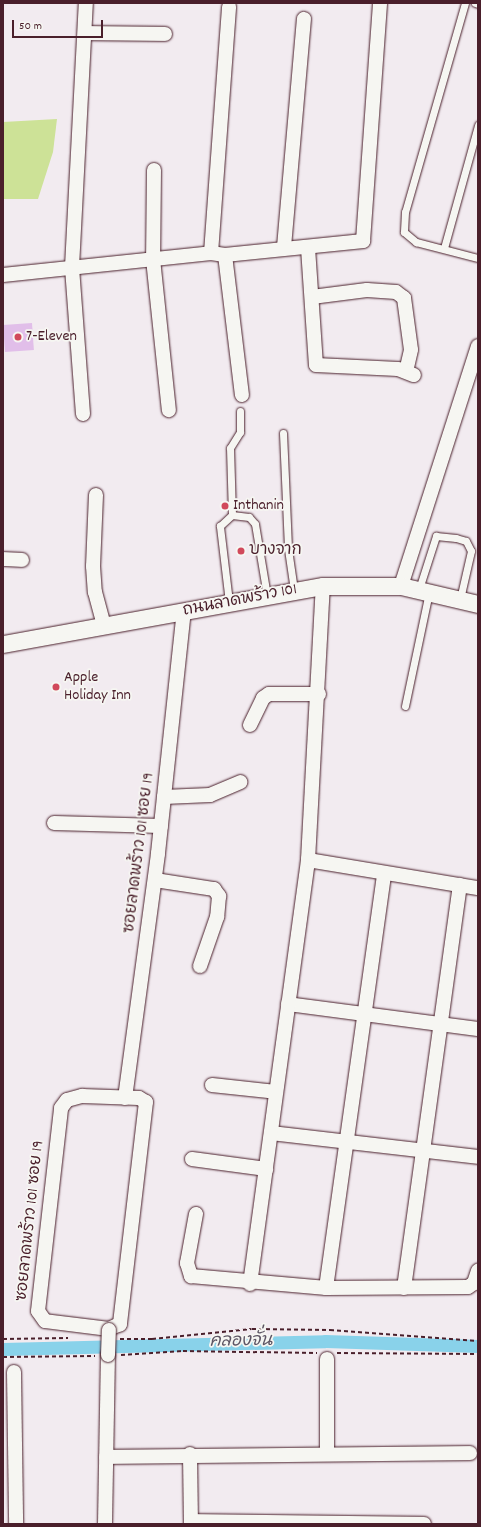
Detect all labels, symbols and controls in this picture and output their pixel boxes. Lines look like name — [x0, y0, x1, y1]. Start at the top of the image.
scale bar — [14, 12, 105, 38]
text: 50 m — [19, 18, 42, 35]
place label: 7-Eleven — [26, 327, 77, 347]
marker: 7-Eleven — [13, 332, 23, 342]
place label: Inthanin — [233, 496, 284, 516]
marker: Inthanin — [220, 501, 230, 511]
place label: บางจาก — [249, 541, 302, 561]
marker: บางจาก — [236, 546, 246, 556]
street label: ถนนลาดพร้าว 101 — [181, 581, 299, 621]
place label: Apple Holiday Inn — [64, 668, 131, 706]
marker: Apple Holiday Inn — [51, 682, 61, 692]
street label: ซอยลาดพร้าว 101 ซอย 19 — [121, 772, 159, 934]
street label: ซอยลาดพร้าว 101 ซอย 19 — [13, 1140, 49, 1302]
water label: คลองจั่น — [210, 1332, 272, 1354]

